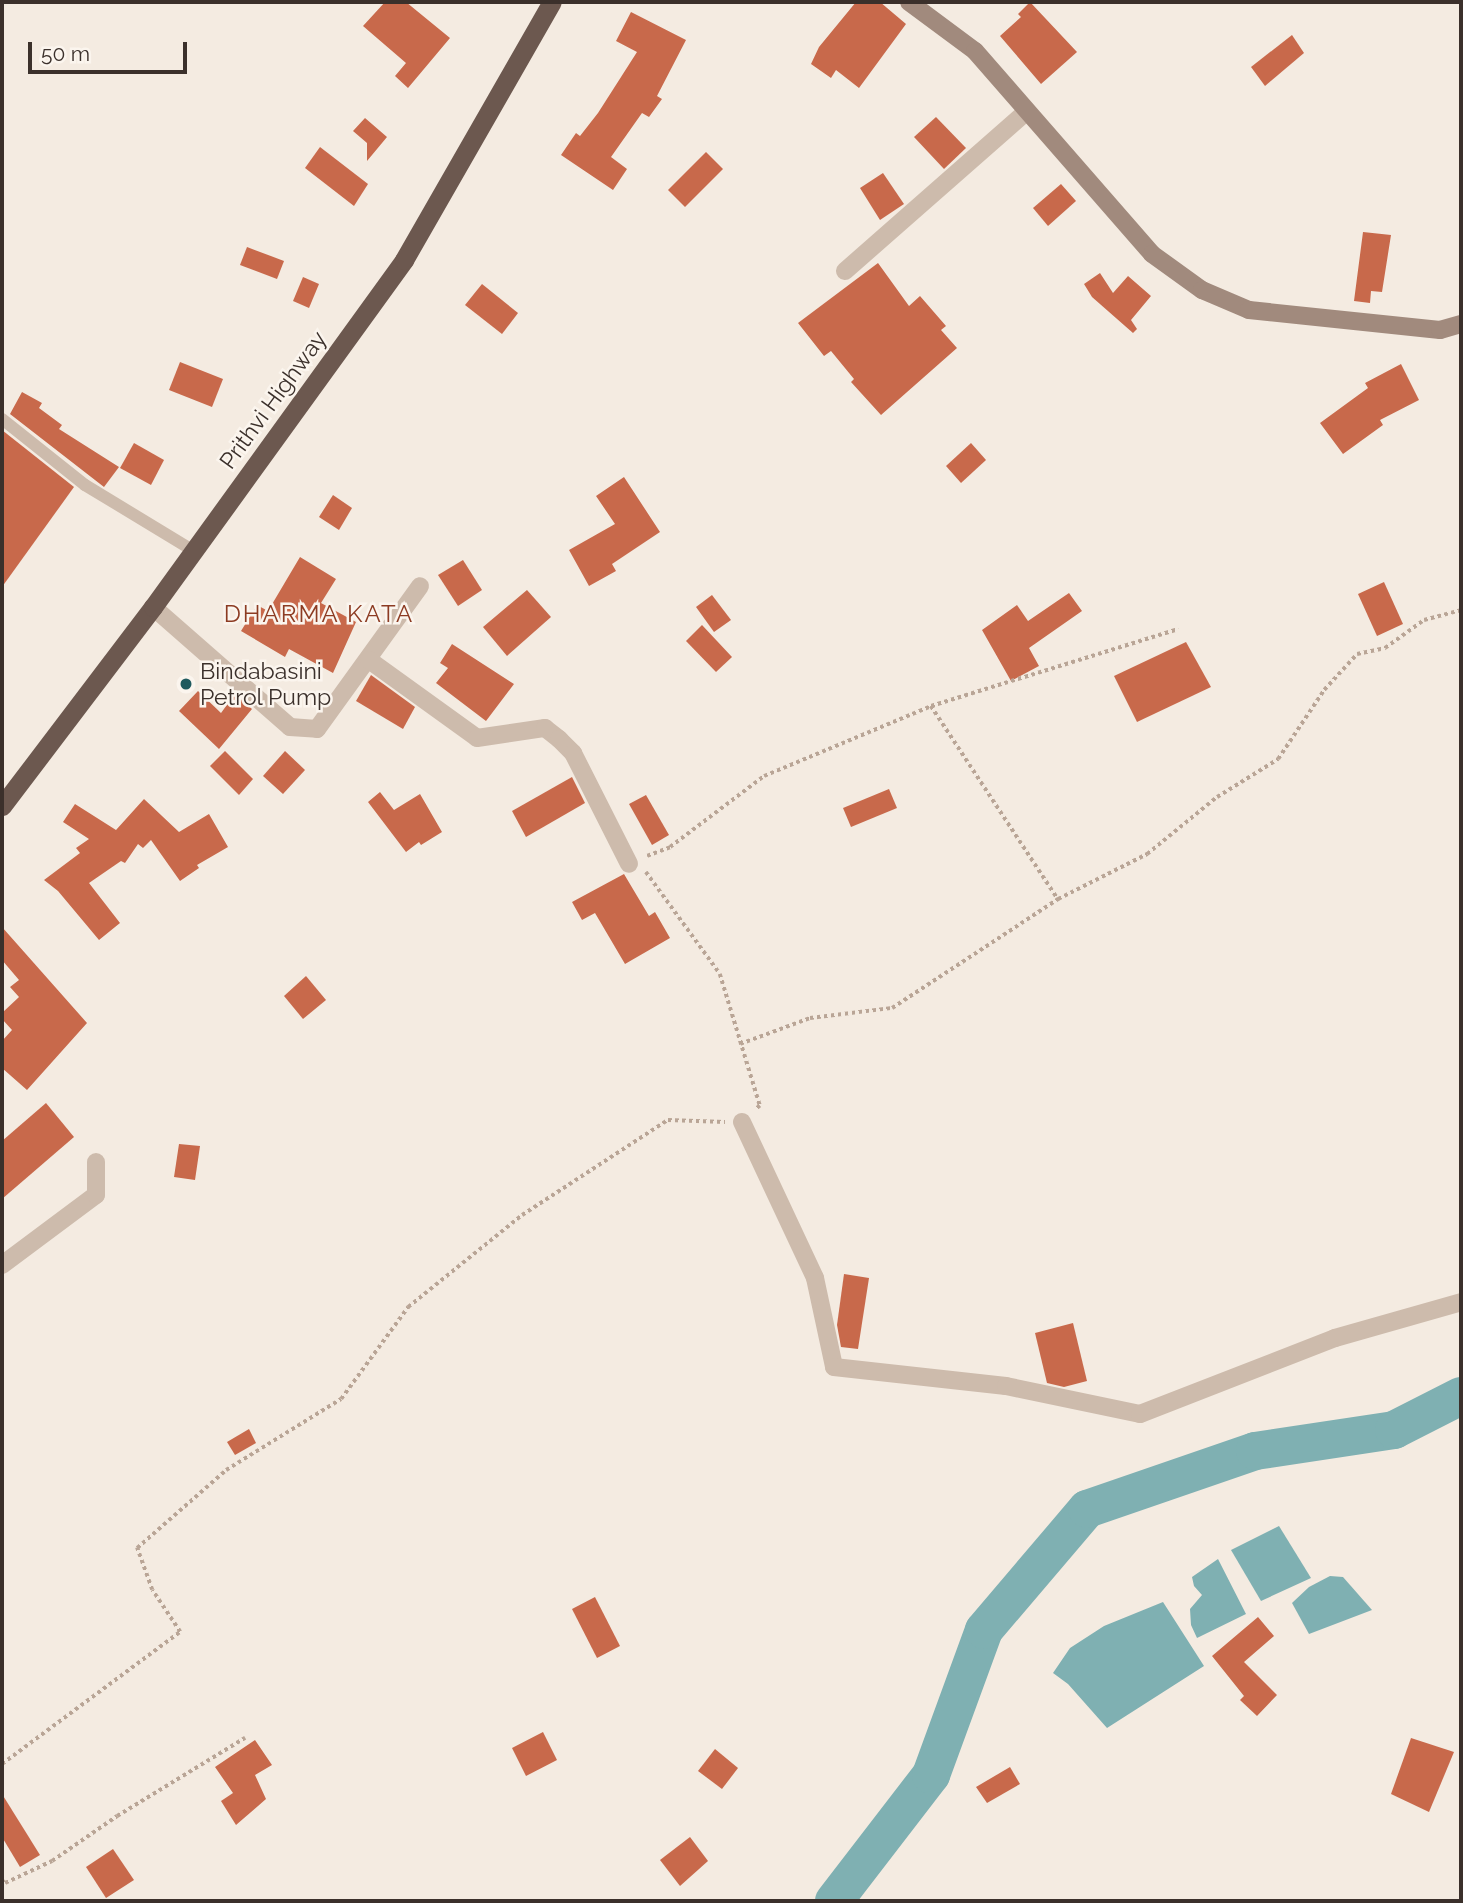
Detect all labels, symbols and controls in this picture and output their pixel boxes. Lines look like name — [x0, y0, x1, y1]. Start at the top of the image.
scale bar — [32, 28, 191, 72]
text: 50 m — [41, 41, 90, 66]
street label: Prithvi Highway — [214, 326, 332, 474]
district label: DHARMA KATA — [225, 600, 413, 628]
place label: Bindabasini Petrol Pump — [200, 657, 332, 711]
marker: Bindabasini Petrol Pump — [178, 676, 194, 692]

